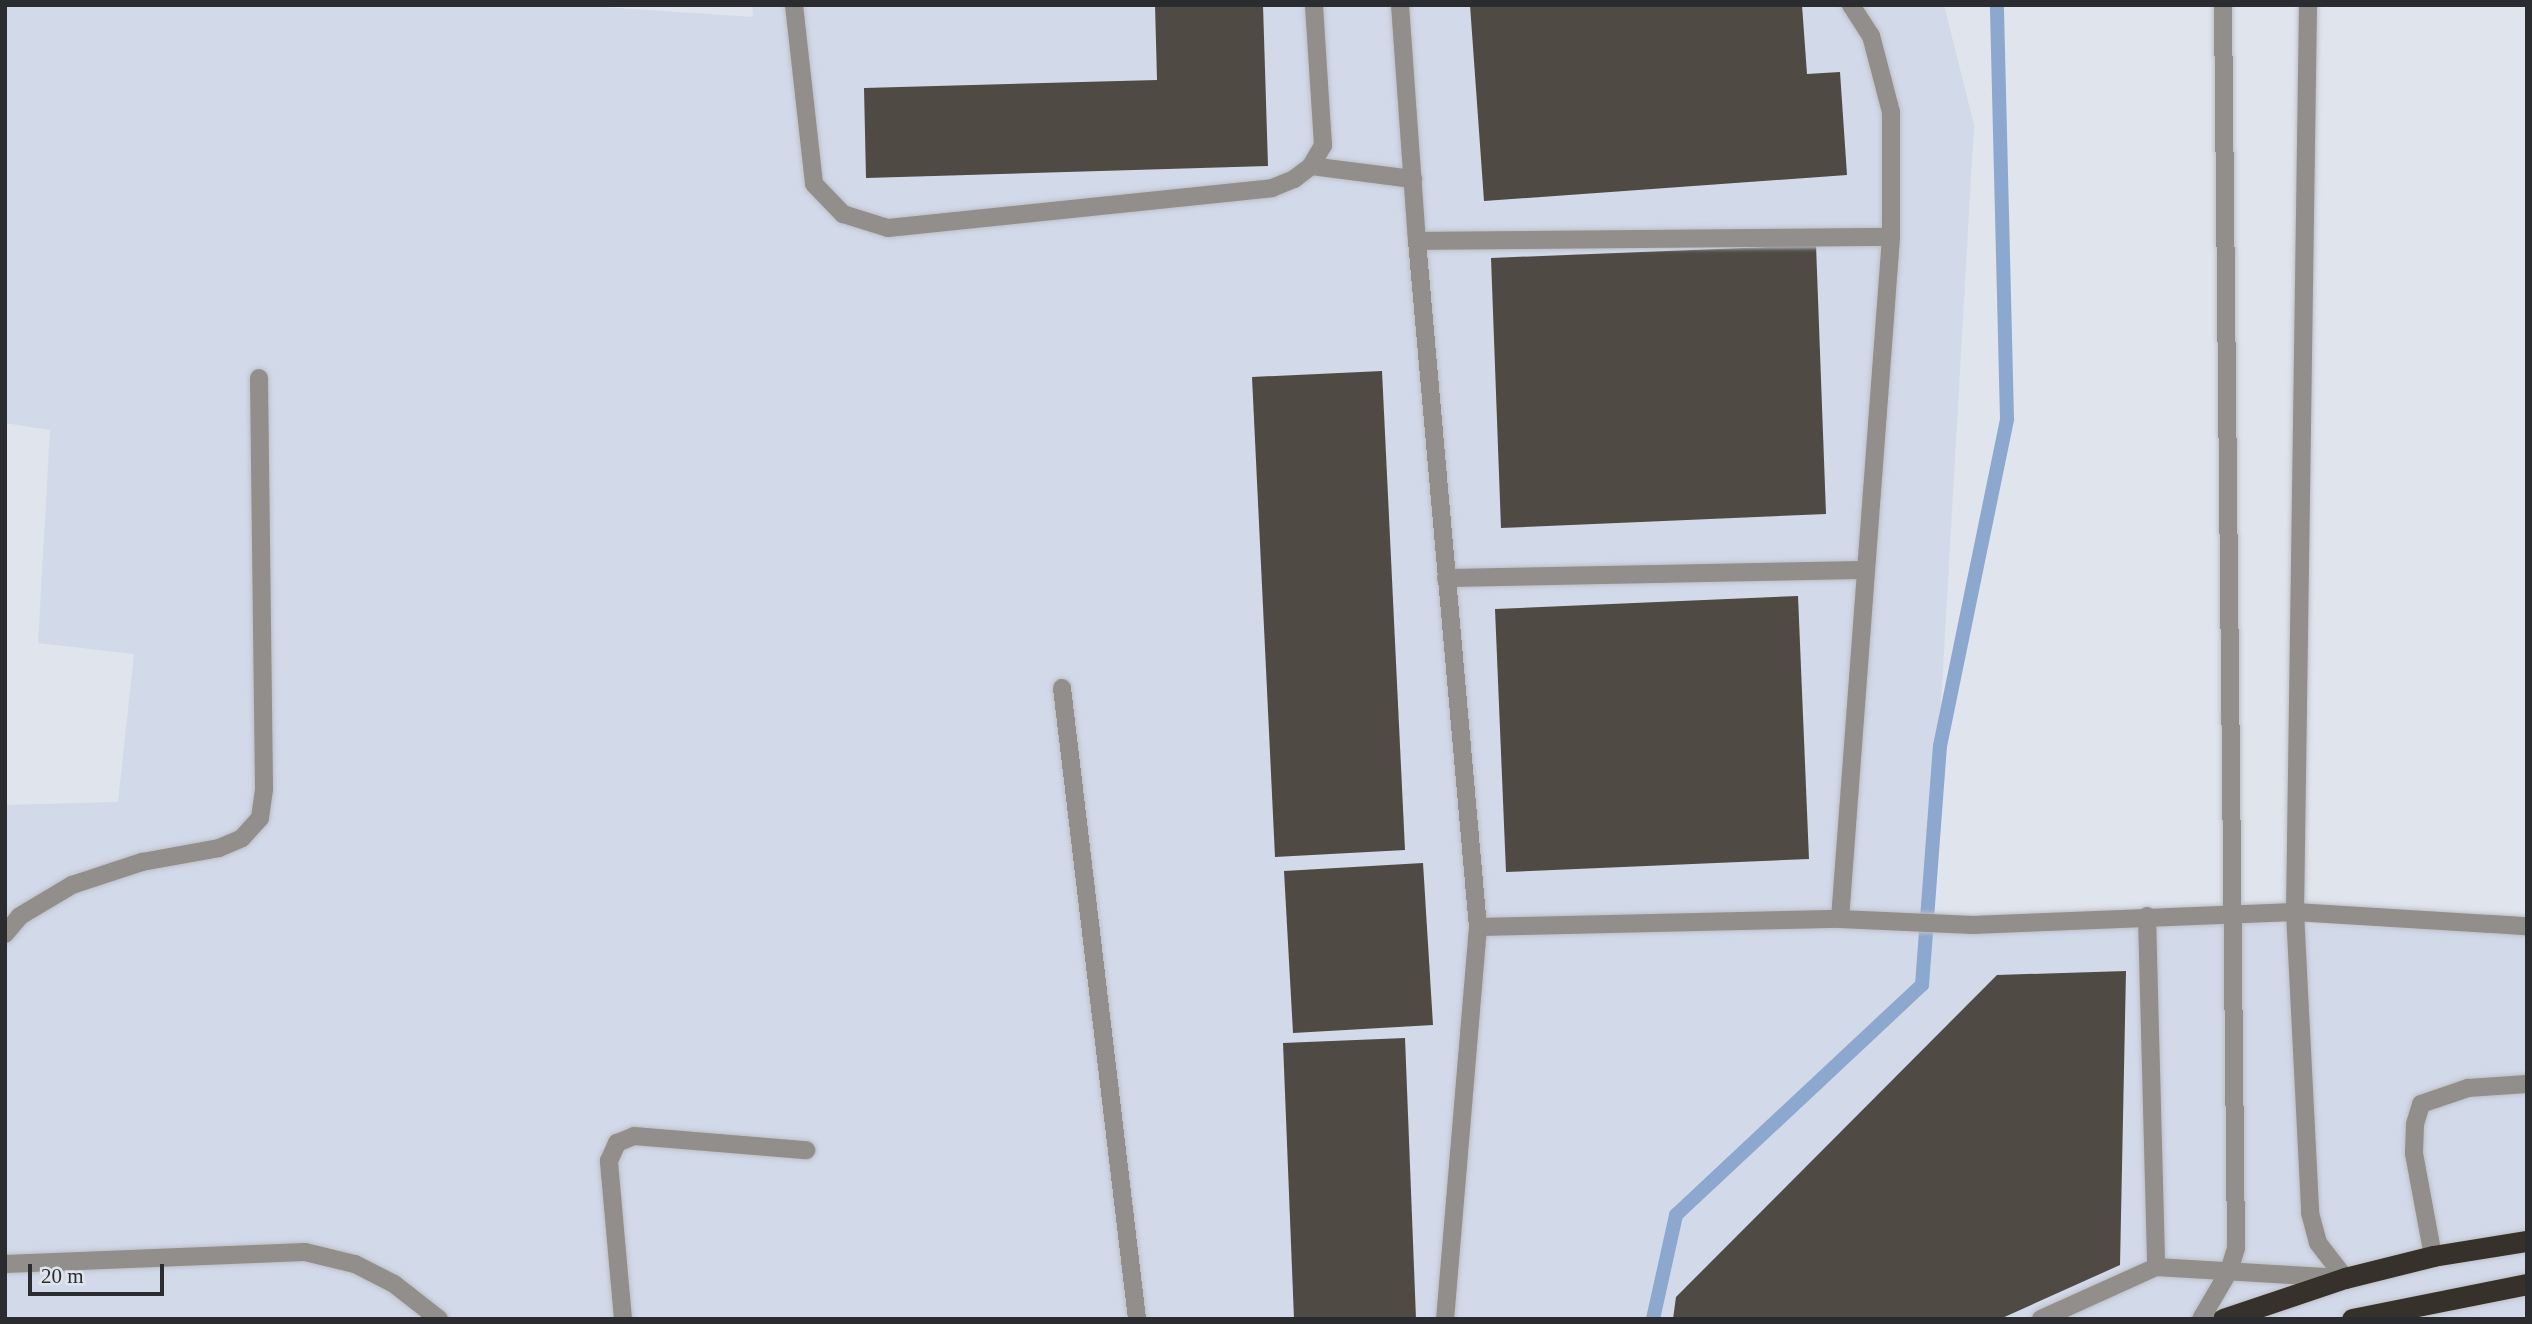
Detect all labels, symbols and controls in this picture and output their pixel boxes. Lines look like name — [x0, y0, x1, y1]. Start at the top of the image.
scale bar — [32, 1250, 168, 1294]
text: 20 m — [41, 1264, 84, 1288]

